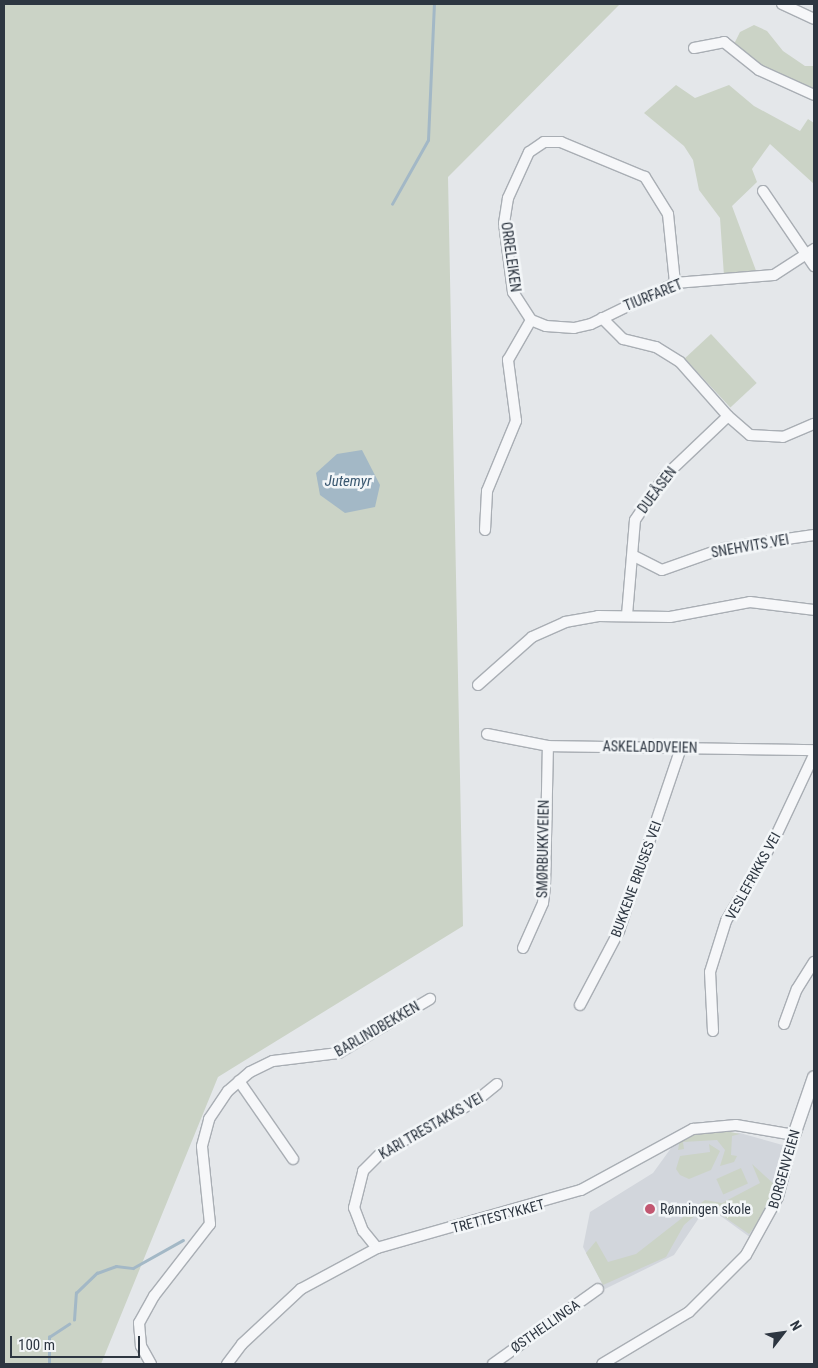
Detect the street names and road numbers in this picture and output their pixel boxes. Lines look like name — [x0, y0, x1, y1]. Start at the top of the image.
street label: ORRELEIKEN — [498, 221, 524, 293]
street label: TIURFARET — [621, 276, 685, 314]
street label: DUEÅSEN — [634, 463, 680, 517]
street label: SNEHVITS VEI — [710, 531, 790, 561]
street label: ASKELADDVEIEN — [603, 738, 697, 756]
street label: SMØRBUKKVEIEN — [534, 800, 552, 898]
street label: BUKKENE BRUSES VEI — [607, 819, 665, 939]
street label: VESLEFRIKKS VEI — [722, 829, 784, 923]
street label: BARLINDBEKKEN — [331, 998, 423, 1060]
street label: KARI TRESTAKKS VEI — [376, 1089, 486, 1163]
street label: BORGENVEIEN — [765, 1128, 803, 1210]
street label: TRETTESTYKKET — [450, 1196, 546, 1236]
street label: ØSTHELLINGA — [507, 1296, 583, 1356]

